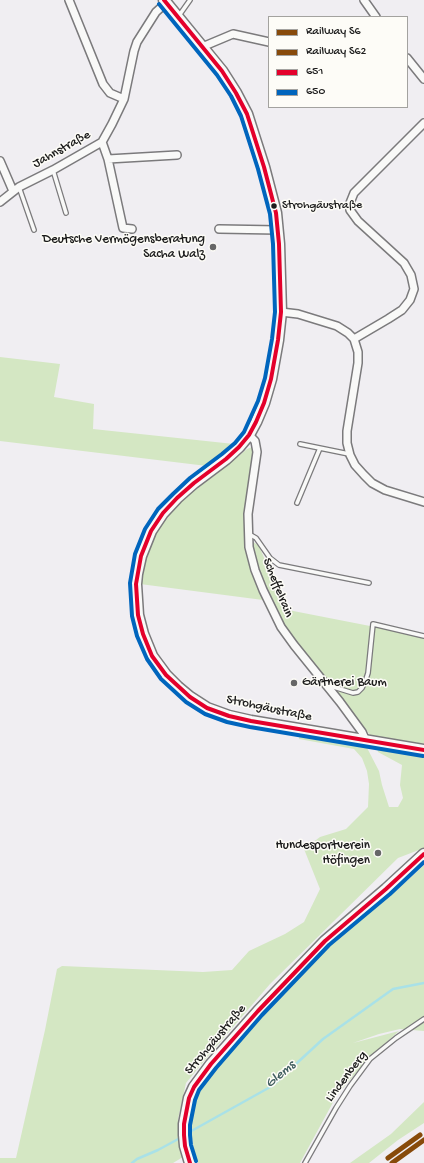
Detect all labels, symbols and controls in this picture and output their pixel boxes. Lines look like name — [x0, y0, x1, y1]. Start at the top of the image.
legend — [268, 16, 408, 108]
text: Railway S6 — [306, 25, 361, 39]
text: Railway S62 — [306, 45, 366, 59]
text: 651 — [306, 65, 323, 79]
text: 650 — [306, 85, 325, 99]
street label: Jahnstraße — [30, 128, 94, 172]
place label: Strohgäustraße — [282, 199, 362, 213]
marker: Strohgäustraße — [269, 201, 279, 211]
place label: Deutsche Vermögensberatung Sacha Walz — [42, 232, 205, 263]
marker: Deutsche Vermögensberatung Sacha Walz — [208, 242, 218, 252]
street label: Scheffelrain — [258, 556, 296, 620]
place label: Gärtnerei Baum — [302, 675, 387, 691]
marker: Gärtnerei Baum — [289, 678, 299, 688]
street label: Strohgäustraße — [225, 692, 313, 726]
place label: Hundesportverein Höfingen — [275, 838, 370, 869]
marker: Hundesportverein Höfingen — [373, 848, 383, 858]
street label: Strohgäustraße — [182, 1002, 250, 1078]
street label: Lindenberg — [323, 1048, 371, 1106]
water label: Glems — [262, 1058, 300, 1092]

